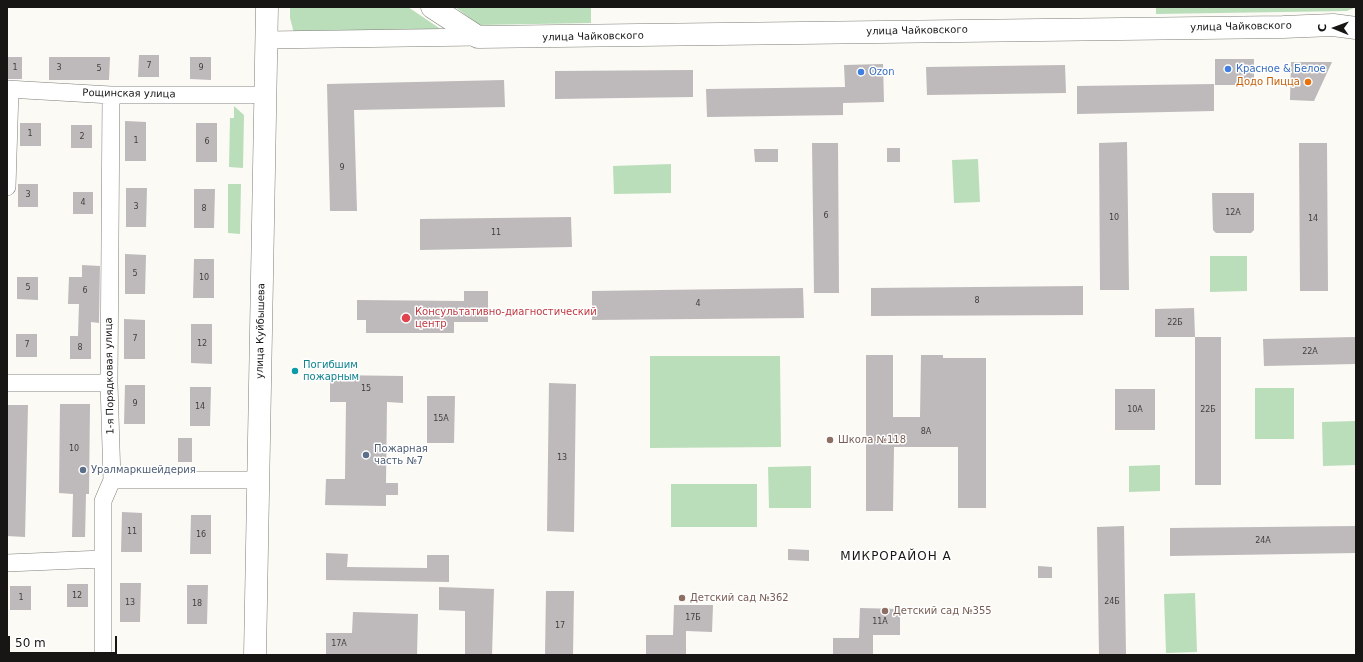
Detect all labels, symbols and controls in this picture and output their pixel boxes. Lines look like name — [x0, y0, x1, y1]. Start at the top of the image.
north arrow — [1315, 8, 1355, 48]
street label: улица Чайковского — [1190, 20, 1292, 34]
street label: улица Чайковского — [866, 24, 968, 38]
text: С — [1316, 24, 1329, 32]
street label: улица Чайковского — [542, 30, 644, 44]
house number: 7 — [146, 61, 152, 71]
house number: 1 — [12, 63, 18, 73]
house number: 3 — [56, 63, 62, 73]
house number: 9 — [198, 63, 204, 73]
place label: Красное & Белое — [1236, 63, 1326, 75]
house number: 5 — [96, 64, 102, 74]
marker: Красное & Белое — [1223, 64, 1233, 74]
place label: Ozon — [869, 66, 895, 78]
marker: Ozon — [856, 67, 866, 77]
place label: Додо Пицца — [1236, 76, 1300, 88]
marker: Додо Пицца — [1303, 77, 1313, 87]
street label: Рощинская улица — [82, 87, 176, 101]
house number: 1 — [27, 129, 33, 139]
house number: 2 — [79, 132, 85, 142]
house number: 1 — [133, 136, 139, 146]
house number: 6 — [204, 137, 210, 147]
house number: 9 — [339, 163, 345, 173]
house number: 3 — [25, 190, 31, 200]
house number: 4 — [80, 198, 86, 208]
house number: 3 — [133, 202, 139, 212]
house number: 8 — [201, 204, 207, 214]
house number: 12А — [1225, 208, 1241, 218]
house number: 6 — [823, 211, 829, 221]
house number: 10 — [1109, 213, 1119, 223]
house number: 14 — [1308, 214, 1318, 224]
house number: 11 — [491, 228, 501, 238]
house number: 5 — [132, 269, 138, 279]
house number: 10 — [199, 273, 209, 283]
house number: 5 — [25, 283, 31, 293]
street label: улица Куйбышева — [254, 283, 268, 379]
house number: 6 — [82, 286, 88, 296]
house number: 8 — [974, 296, 980, 306]
house number: 4 — [695, 299, 701, 309]
place label: Консультативно-диагностический центр — [415, 306, 597, 330]
marker: Консультативно-диагностический центр — [400, 312, 412, 324]
street label: 1-я Порядковая улица — [103, 317, 117, 435]
house number: 22Б — [1167, 318, 1183, 328]
house number: 7 — [132, 334, 138, 344]
house number: 12 — [197, 339, 207, 349]
house number: 7 — [24, 340, 30, 350]
house number: 8 — [77, 343, 83, 353]
house number: 22А — [1302, 347, 1318, 357]
place label: Погибшим пожарным — [303, 359, 359, 382]
marker: Погибшим пожарным — [290, 366, 300, 376]
house number: 15 — [361, 384, 371, 394]
house number: 9 — [132, 399, 138, 409]
house number: 14 — [195, 402, 205, 412]
house number: 10А — [1127, 405, 1143, 415]
house number: 22Б — [1200, 405, 1216, 415]
house number: 15А — [433, 414, 449, 424]
house number: 8А — [921, 427, 931, 437]
place label: Школа №118 — [838, 434, 906, 446]
marker: Школа №118 — [825, 435, 835, 445]
place label: Пожарная часть №7 — [374, 443, 428, 466]
house number: 10 — [69, 444, 79, 454]
marker: Пожарная часть №7 — [361, 450, 371, 460]
house number: 13 — [557, 453, 567, 463]
place label: Уралмаркшейдерия — [91, 464, 196, 476]
marker: Уралмаркшейдерия — [78, 465, 88, 475]
house number: 11 — [127, 527, 137, 537]
house number: 16 — [196, 530, 206, 540]
house number: 24А — [1255, 536, 1271, 546]
district label: МИКРОРАЙОН А — [840, 550, 952, 564]
house number: 12 — [72, 591, 82, 601]
place label: Детский сад №362 — [690, 592, 789, 604]
house number: 1 — [18, 593, 24, 603]
marker: Детский сад №362 — [677, 593, 687, 603]
house number: 24Б — [1104, 597, 1120, 607]
house number: 13 — [125, 598, 135, 608]
house number: 18 — [192, 599, 202, 609]
place label: Детский сад №355 — [893, 605, 992, 617]
marker: Детский сад №355 — [880, 606, 890, 616]
house number: 17Б — [685, 613, 701, 623]
house number: 11А — [872, 617, 888, 627]
house number: 17 — [555, 621, 565, 631]
scale bar — [10, 628, 119, 654]
text: 50 m — [15, 636, 46, 650]
house number: 17А — [331, 639, 347, 649]

